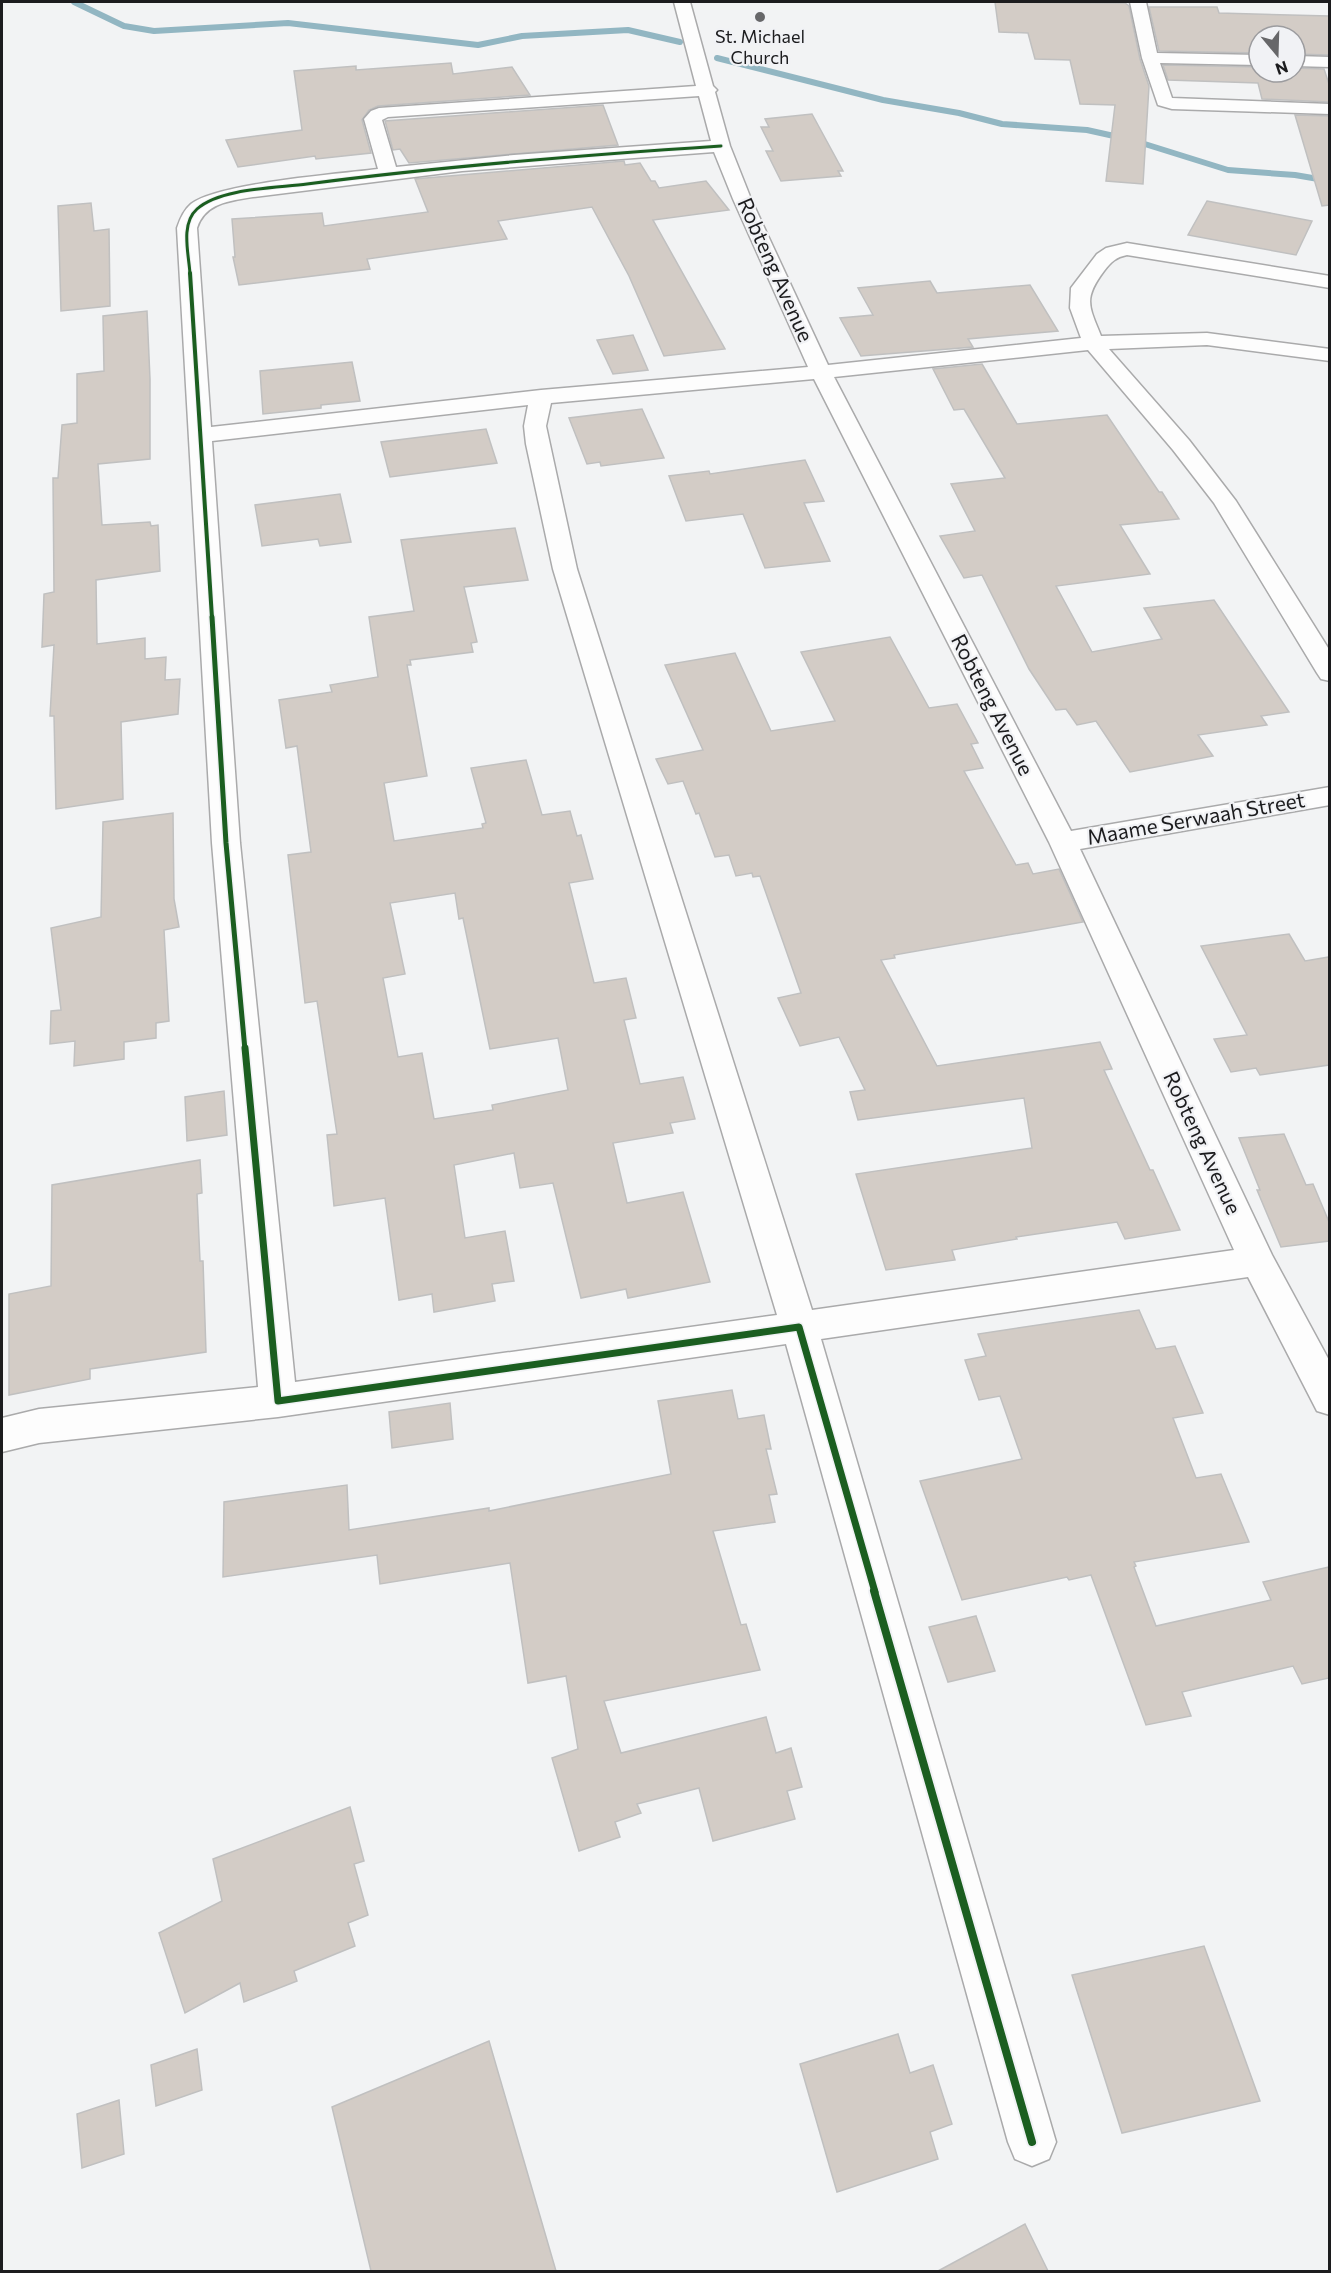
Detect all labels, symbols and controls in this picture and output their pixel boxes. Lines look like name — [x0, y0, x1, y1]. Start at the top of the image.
marker: St. Michael Church — [753, 10, 767, 24]
north arrow — [1247, 24, 1307, 84]
place label: St. Michael Church — [715, 25, 805, 68]
text: N — [1273, 58, 1291, 80]
street label: Robteng Avenue — [733, 193, 819, 345]
street label: Robteng Avenue — [947, 630, 1040, 779]
street label: Maame Serwaah Street — [1085, 786, 1307, 849]
street label: Robteng Avenue — [1159, 1067, 1247, 1218]

